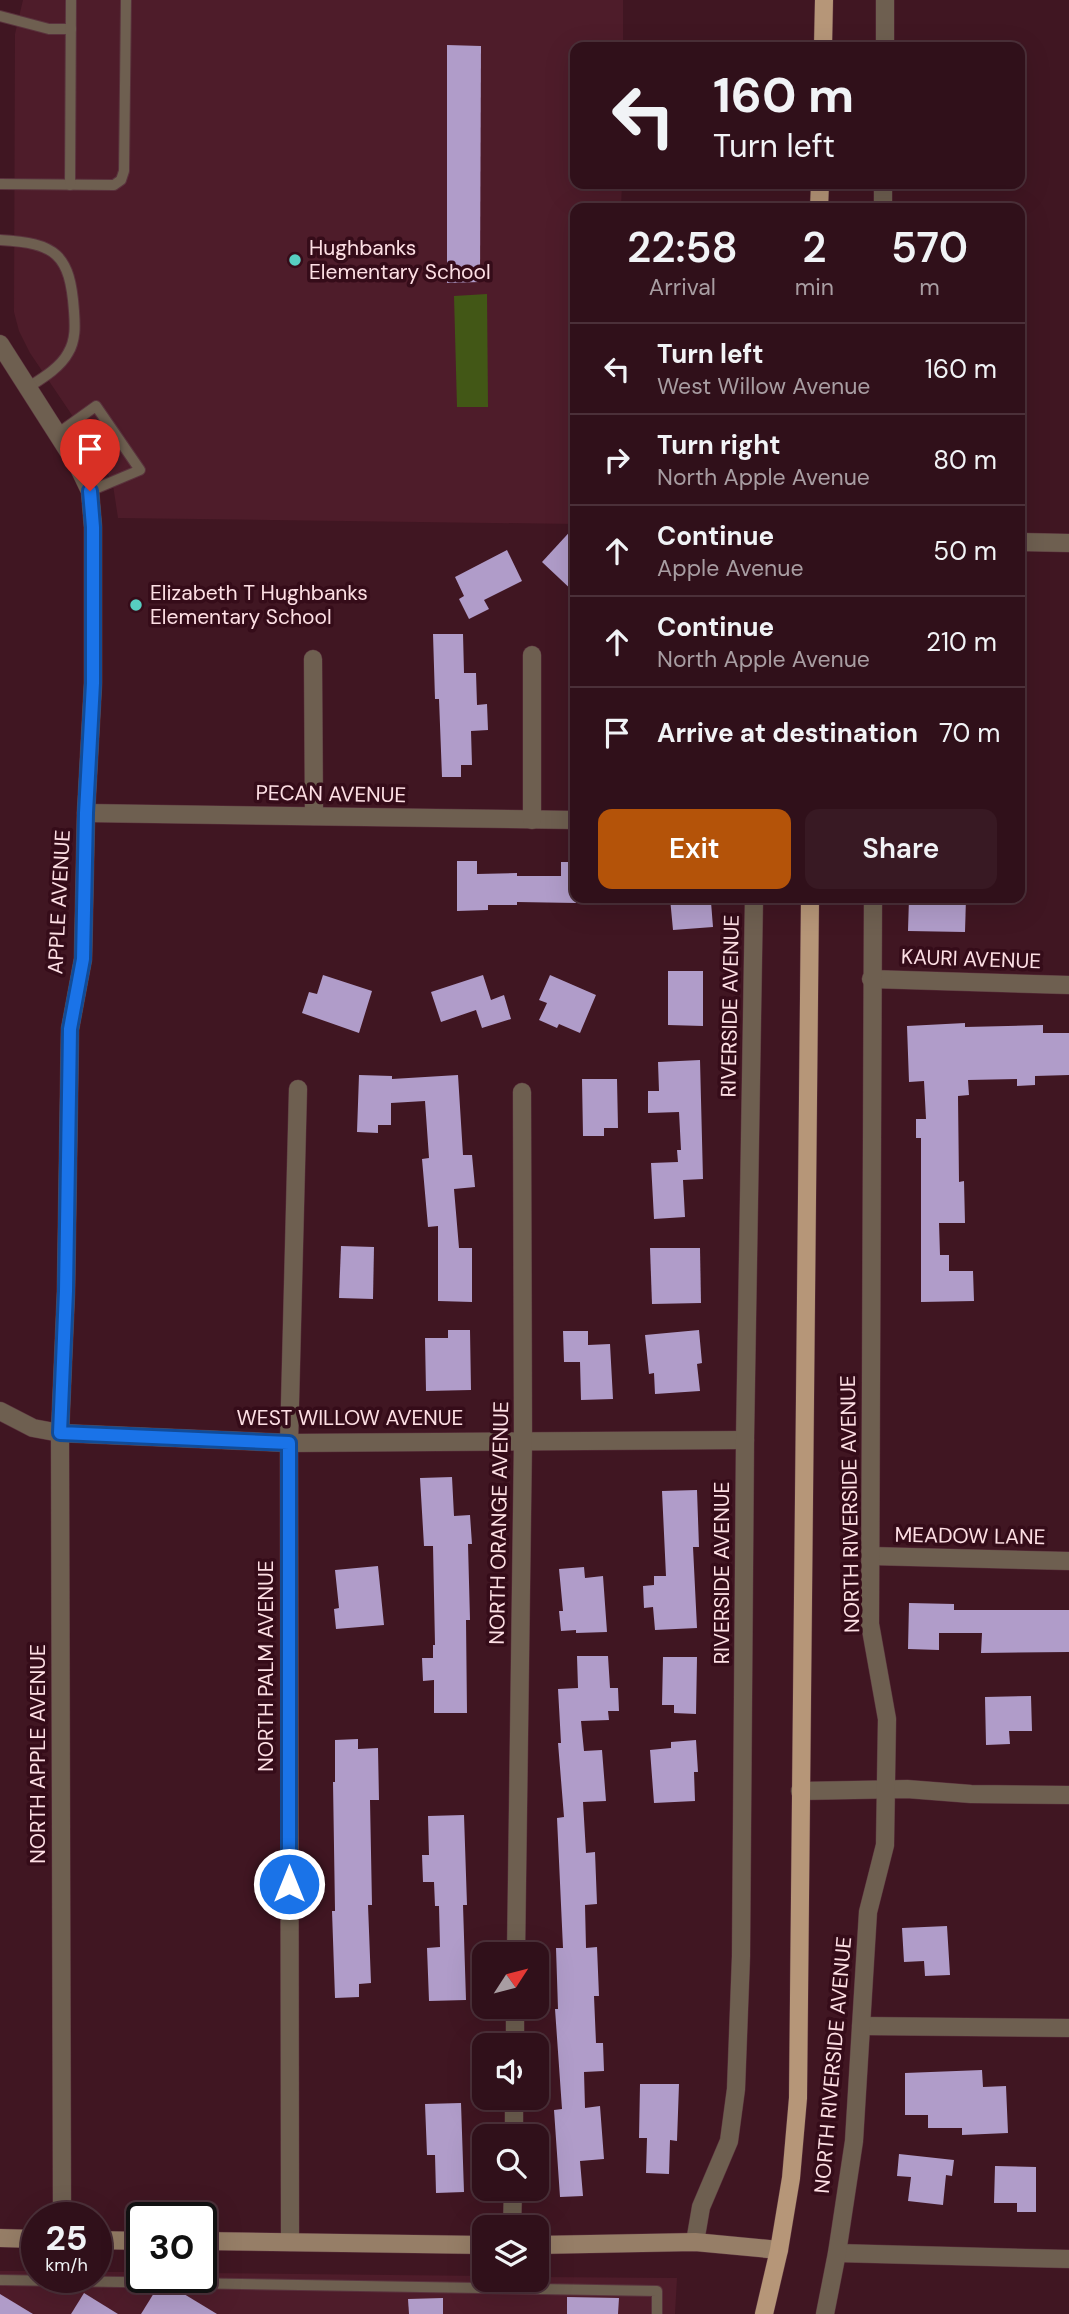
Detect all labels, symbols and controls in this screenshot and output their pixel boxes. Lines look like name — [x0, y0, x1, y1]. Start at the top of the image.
text: 160 m — [713, 63, 854, 127]
icon: left — [598, 70, 689, 161]
text: Turn left — [713, 125, 835, 167]
text: 22:58 — [627, 220, 738, 275]
text: 2 — [802, 220, 826, 275]
text: 570 — [891, 220, 968, 275]
place label: Hughbanks Elementary School — [309, 234, 491, 286]
marker: Hughbanks Elementary School — [287, 252, 303, 268]
text: Arrival — [649, 272, 716, 302]
text: min — [795, 272, 834, 302]
text: m — [919, 272, 940, 302]
text: Turn left — [657, 337, 764, 371]
icon: left — [598, 350, 636, 388]
text: 160 m — [925, 352, 997, 386]
text: West Willow Avenue — [657, 371, 870, 401]
pin — [60, 419, 120, 491]
text: Turn right — [657, 428, 781, 462]
icon: arrive — [71, 430, 109, 468]
icon: right — [598, 441, 636, 479]
text: 80 m — [933, 443, 997, 477]
text: North Apple Avenue — [657, 462, 870, 492]
text: Continue — [657, 519, 774, 553]
icon: ahead — [598, 532, 636, 570]
text: 50 m — [933, 534, 997, 568]
text: Apple Avenue — [657, 553, 804, 583]
place label: Elizabeth T Hughbanks Elementary School — [150, 579, 368, 631]
marker: Elizabeth T Hughbanks Elementary School — [128, 597, 144, 613]
text: Continue — [657, 610, 774, 644]
icon: ahead — [598, 623, 636, 661]
text: 210 m — [926, 625, 997, 659]
text: North Apple Avenue — [657, 644, 870, 674]
icon: arrive — [598, 714, 636, 752]
text: Arrive at destination — [657, 716, 918, 750]
text: 70 m — [939, 716, 1000, 750]
street label: PECAN AVENUE — [255, 779, 407, 809]
button: Exit — [598, 809, 791, 889]
button: Share — [805, 809, 997, 889]
street label: APPLE AVENUE — [41, 829, 77, 975]
street label: RIVERSIDE AVENUE — [714, 914, 746, 1098]
street label: KAURI AVENUE — [900, 943, 1042, 975]
street label: NORTH RIVERSIDE AVENUE — [834, 1375, 866, 1633]
street label: NORTH ORANGE AVENUE — [483, 1401, 515, 1645]
street label: WEST WILLOW AVENUE — [237, 1404, 464, 1432]
street label: RIVERSIDE AVENUE — [708, 1482, 736, 1664]
street label: MEADOW LANE — [894, 1521, 1046, 1551]
street label: NORTH PALM AVENUE — [252, 1560, 280, 1772]
street label: NORTH APPLE AVENUE — [24, 1644, 52, 1864]
position arrow — [252, 1847, 326, 1921]
street label: NORTH RIVERSIDE AVENUE — [808, 1935, 858, 2195]
north arrow — [472, 1942, 550, 2020]
map controls — [472, 1942, 549, 2292]
button: sound — [472, 2033, 549, 2110]
button: search — [472, 2124, 549, 2201]
speed limit sign: 30 — [126, 2202, 217, 2293]
text: 25 — [46, 2215, 87, 2261]
button: layers — [472, 2215, 549, 2292]
text: km/h — [45, 2253, 88, 2277]

